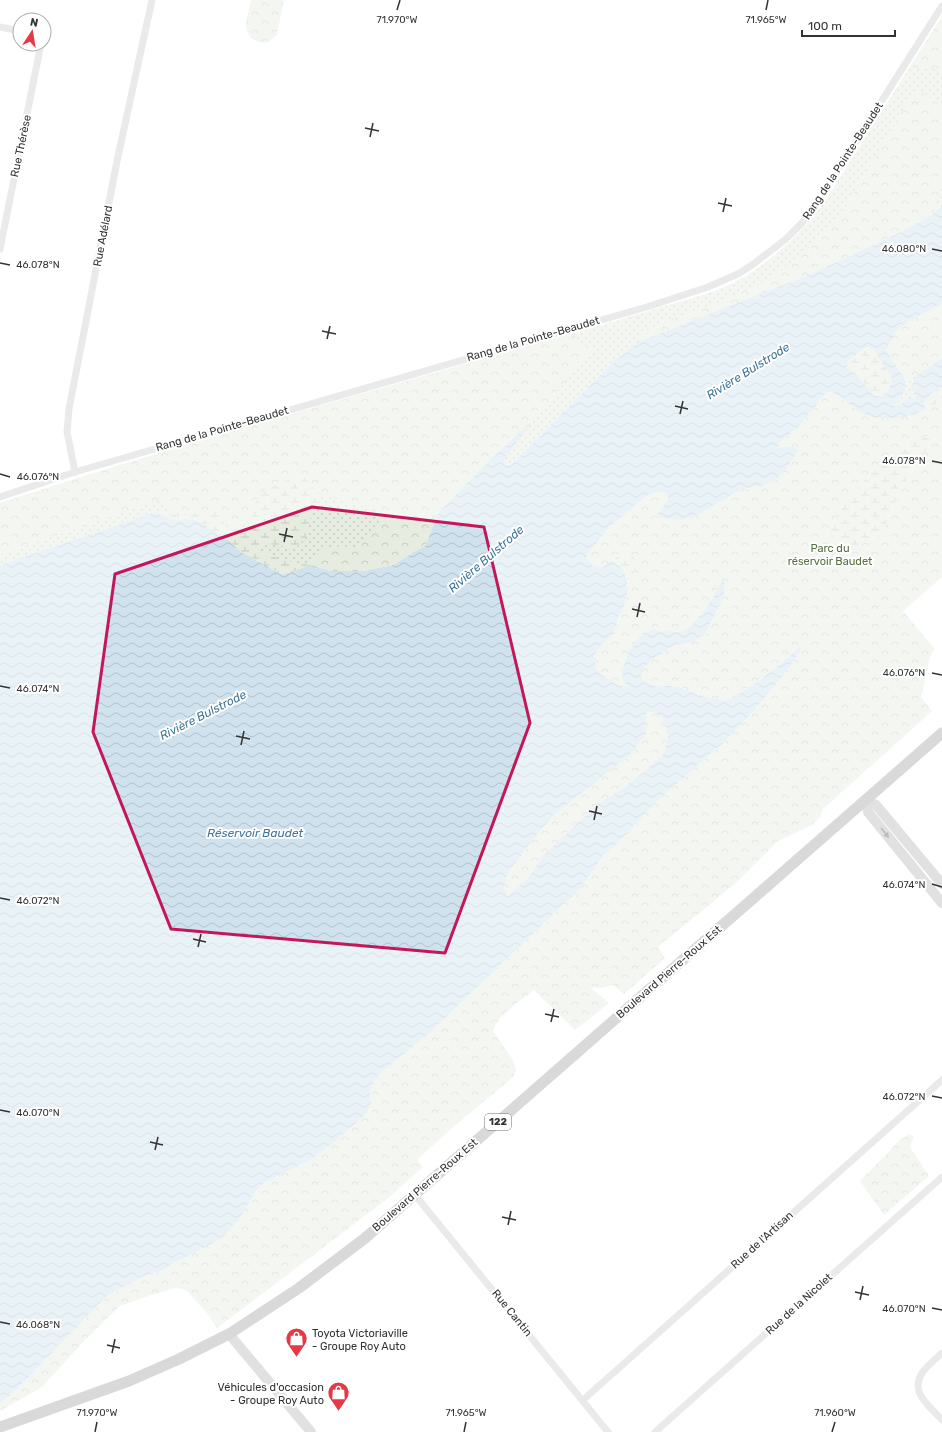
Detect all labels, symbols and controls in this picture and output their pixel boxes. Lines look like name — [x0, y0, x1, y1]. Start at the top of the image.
north arrow — [12, 12, 52, 52]
scale bar — [802, 12, 895, 38]
text: 71.970°W — [377, 14, 417, 26]
text: 71.965°W — [745, 14, 787, 26]
text: N — [29, 16, 39, 30]
text: 100 m — [808, 19, 842, 33]
street label: Rang de la Pointe-Beaudet — [800, 99, 886, 222]
street label: Rue Thérèse — [8, 114, 34, 178]
street label: Rue Adélard — [91, 204, 115, 268]
text: 46.080°N — [882, 243, 926, 255]
text: 46.078°N — [16, 259, 60, 271]
street label: Rang de la Pointe-Beaudet — [465, 314, 602, 364]
water label: Rivière Bulstrode — [704, 340, 792, 402]
street label: Rang de la Pointe-Beaudet — [154, 404, 291, 454]
text: 46.078°N — [882, 455, 926, 467]
text: 46.076°N — [17, 471, 59, 483]
water label: Rivière Bulstrode — [445, 522, 527, 596]
park label: Parc du réservoir Baudet — [788, 542, 873, 568]
text: 46.076°N — [883, 667, 925, 679]
text: 46.074°N — [17, 683, 59, 695]
water label: Rivière Bulstrode — [157, 687, 249, 743]
water label: Réservoir Baudet — [207, 826, 303, 840]
one-way arrow — [880, 828, 889, 839]
text: 46.074°N — [883, 879, 925, 891]
text: 46.072°N — [17, 895, 59, 907]
street label: Boulevard Pierre-Roux Est — [614, 922, 725, 1021]
text: 46.072°N — [883, 1091, 925, 1103]
text: 46.070°N — [16, 1107, 60, 1119]
road number: 122 — [485, 1114, 511, 1130]
street label: Boulevard Pierre-Roux Est — [370, 1135, 481, 1234]
street label: Rue de l'Artisan — [728, 1209, 796, 1271]
street label: Rue de la Nicolet — [763, 1270, 836, 1337]
street label: Rue Cantin — [489, 1287, 535, 1339]
text: 46.070°N — [882, 1303, 926, 1315]
text: 46.068°N — [16, 1319, 60, 1331]
shop icon: Toyota Victoriaville - Groupe Roy Auto — [284, 1326, 310, 1359]
place label: Toyota Victoriaville - Groupe Roy Auto — [312, 1327, 408, 1353]
shop icon: Véhicules d'occasion - Groupe Roy Auto — [326, 1380, 352, 1413]
place label: Véhicules d'occasion - Groupe Roy Auto — [218, 1381, 324, 1407]
text: 71.970°W — [77, 1407, 117, 1419]
text: 71.965°W — [445, 1407, 487, 1419]
text: 71.960°W — [814, 1407, 856, 1419]

